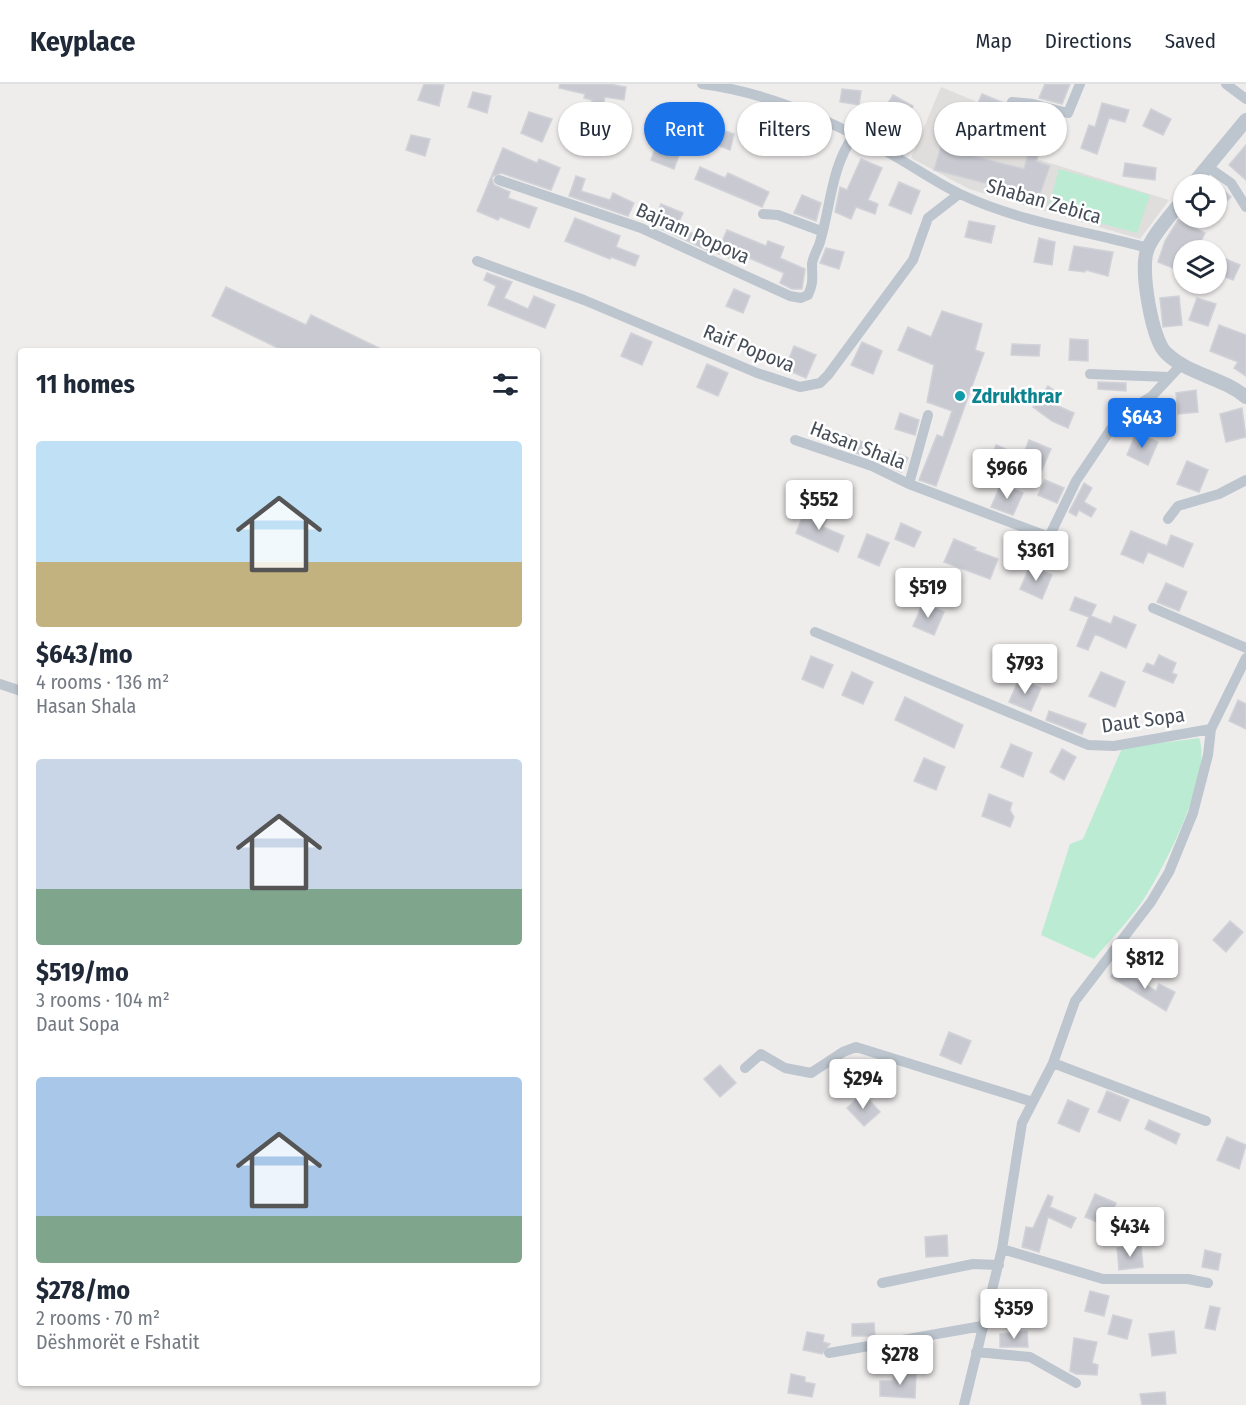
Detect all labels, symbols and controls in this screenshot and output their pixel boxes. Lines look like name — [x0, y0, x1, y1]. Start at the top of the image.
text: Keyplace — [30, 25, 136, 58]
text: Map — [975, 28, 1012, 54]
text: Directions — [1045, 28, 1132, 54]
text: Saved — [1165, 28, 1216, 54]
chip: Buy — [558, 102, 632, 156]
chip: Rent — [644, 102, 725, 156]
chip: Filters — [737, 102, 832, 156]
chip: New — [844, 102, 922, 156]
chip: Apartment — [934, 102, 1067, 156]
street label: Shaban Zebica — [984, 173, 1104, 229]
map controls — [1173, 174, 1227, 294]
button: locate — [1173, 174, 1227, 228]
street label: Bajram Popova — [633, 197, 753, 269]
button: layers — [1173, 240, 1227, 294]
street label: Raif Popova — [700, 319, 798, 377]
icon: filters — [489, 368, 522, 401]
text: 11 homes — [36, 369, 135, 400]
place label: Zdrukthrar — [972, 384, 1062, 408]
marker: Zdrukthrar — [953, 389, 967, 403]
pin: $643 — [1106, 398, 1178, 449]
text: $643 — [1122, 405, 1162, 429]
street label: Hasan Shala — [807, 416, 909, 474]
pin: $966 — [971, 449, 1043, 500]
text: $966 — [987, 456, 1027, 480]
icon: home — [225, 480, 333, 588]
pin: $552 — [783, 480, 855, 531]
text: $552 — [800, 487, 838, 511]
pin: $361 — [1000, 531, 1072, 582]
text: $361 — [1017, 538, 1055, 562]
pin: $519 — [892, 568, 964, 619]
text: $519 — [909, 575, 947, 599]
text: $643/mo — [36, 639, 133, 670]
pin: $793 — [989, 644, 1061, 695]
text: $793 — [1006, 651, 1044, 675]
text: 4 rooms · 136 m² — [36, 670, 169, 694]
text: Hasan Shala — [36, 694, 136, 718]
street label: Daut Sopa — [1100, 702, 1186, 738]
icon: home — [225, 798, 333, 906]
pin: $812 — [1109, 939, 1181, 990]
text: $812 — [1126, 946, 1164, 970]
text: $519/mo — [36, 957, 129, 988]
text: 3 rooms · 104 m² — [36, 988, 170, 1012]
text: Daut Sopa — [36, 1012, 120, 1036]
pin: $294 — [827, 1059, 899, 1110]
text: $294 — [843, 1066, 883, 1090]
icon: home — [225, 1116, 333, 1224]
pin: $434 — [1094, 1207, 1166, 1258]
text: $434 — [1110, 1214, 1150, 1238]
text: $278/mo — [36, 1275, 130, 1306]
pin: $359 — [978, 1289, 1050, 1340]
text: $359 — [994, 1296, 1034, 1320]
text: 2 rooms · 70 m² — [36, 1306, 160, 1330]
text: Dëshmorët e Fshatit — [36, 1330, 200, 1354]
pin: $278 — [864, 1335, 936, 1386]
text: $278 — [881, 1342, 919, 1366]

